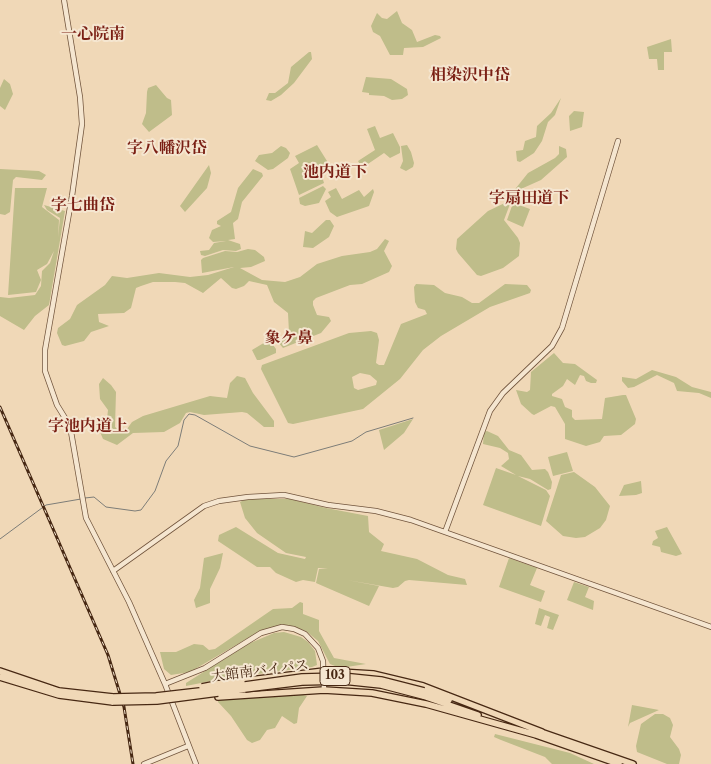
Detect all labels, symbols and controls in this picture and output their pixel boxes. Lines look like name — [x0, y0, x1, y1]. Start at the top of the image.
district label: 一心院南 — [61, 24, 125, 44]
district label: 相染沢中岱 — [430, 65, 510, 85]
district label: 字八幡沢岱 — [127, 138, 207, 158]
district label: 池内道下 — [303, 162, 367, 182]
district label: 字扇田道下 — [489, 188, 569, 208]
district label: 字七曲岱 — [51, 195, 115, 215]
district label: 象ケ鼻 — [265, 328, 313, 348]
district label: 字池内道上 — [48, 416, 128, 436]
street label: 大館南バイパス — [210, 657, 310, 685]
road number: 103 — [320, 666, 350, 686]

